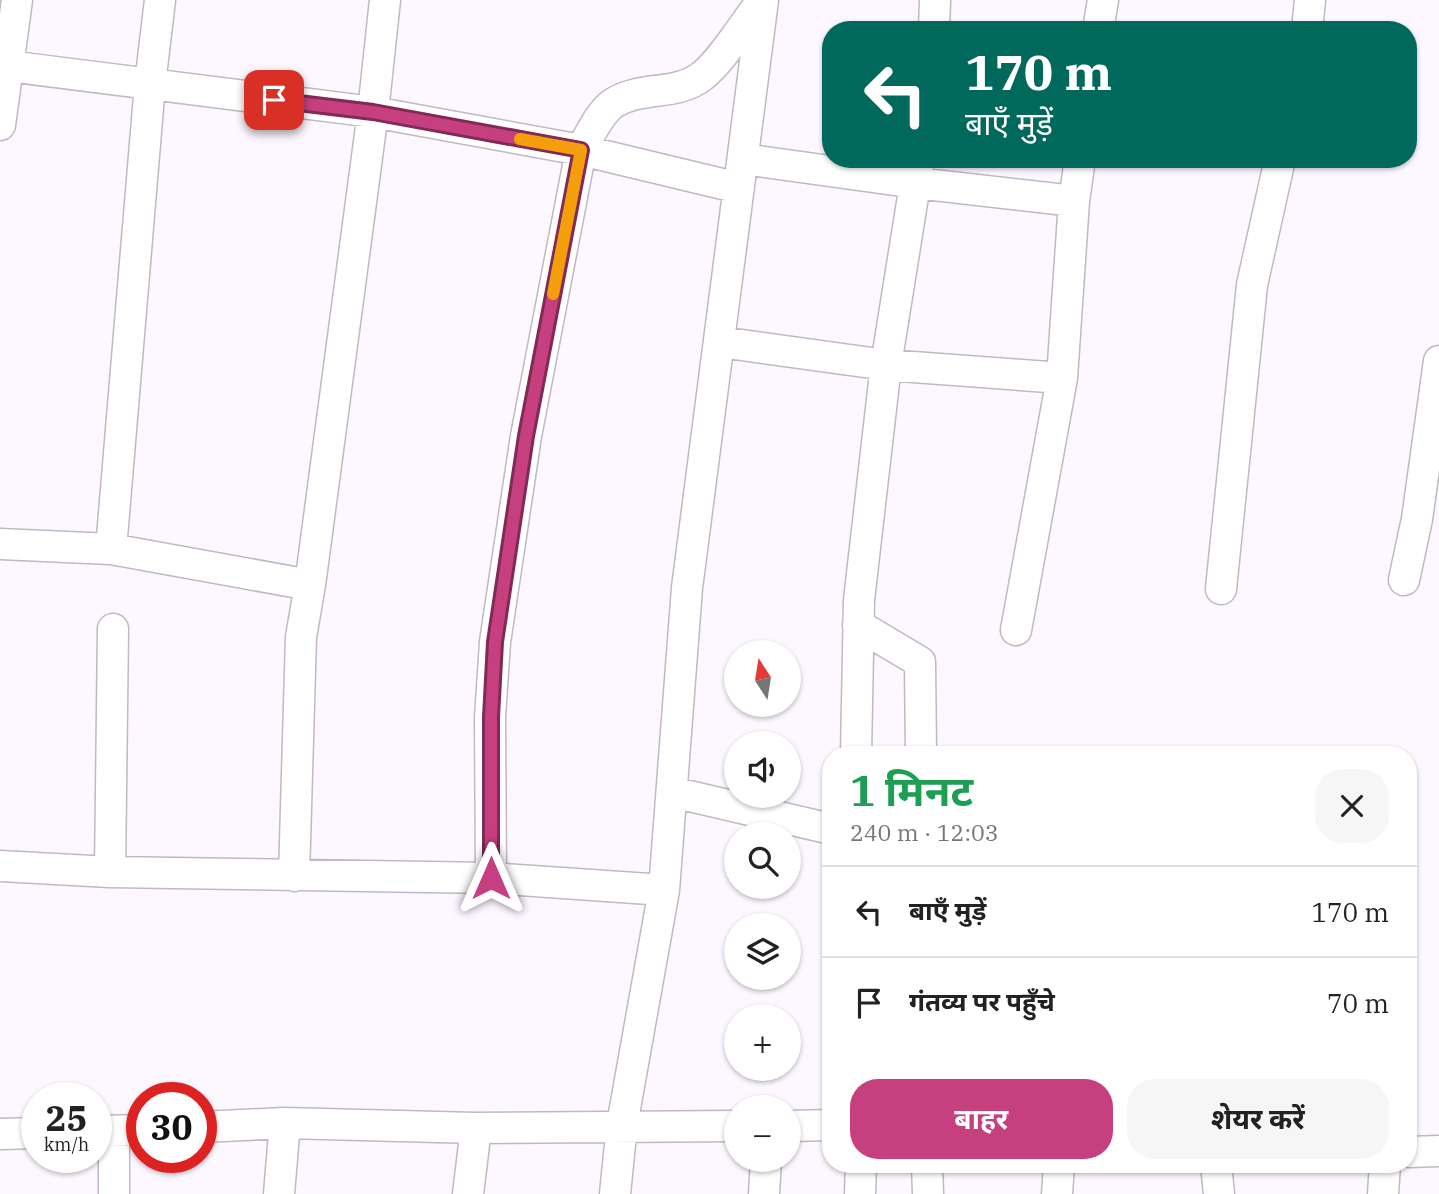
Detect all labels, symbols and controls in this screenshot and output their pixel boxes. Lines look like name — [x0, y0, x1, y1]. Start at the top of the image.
text: 170 m — [965, 40, 1112, 103]
icon: left — [850, 49, 941, 140]
pin — [244, 70, 304, 130]
icon: arrive — [255, 81, 293, 119]
text: बाएँ मुड़ें — [965, 102, 1053, 144]
north arrow — [724, 640, 802, 718]
map controls — [724, 640, 801, 1172]
button: sound — [724, 731, 801, 808]
text: 1 मिनट — [850, 763, 973, 818]
button: close — [1315, 769, 1389, 843]
text: 240 m · 12:03 — [850, 817, 999, 847]
button: search — [724, 822, 801, 899]
position arrow — [454, 841, 528, 915]
icon: left — [850, 893, 888, 931]
text: बाएँ मुड़ें — [909, 893, 986, 927]
text: 170 m — [1311, 895, 1389, 929]
button: layers — [724, 913, 801, 990]
icon: arrive — [850, 984, 888, 1022]
text: गंतव्य पर पहुँचे — [909, 984, 1055, 1018]
text: 70 m — [1327, 986, 1389, 1020]
button: + — [724, 1004, 801, 1081]
button: बाहर — [850, 1079, 1113, 1159]
button: शेयर करें — [1127, 1079, 1389, 1159]
speed limit sign: 30 — [126, 1082, 217, 1173]
text: 25 — [45, 1095, 88, 1141]
button: − — [724, 1095, 801, 1172]
text: km/h — [44, 1133, 89, 1156]

